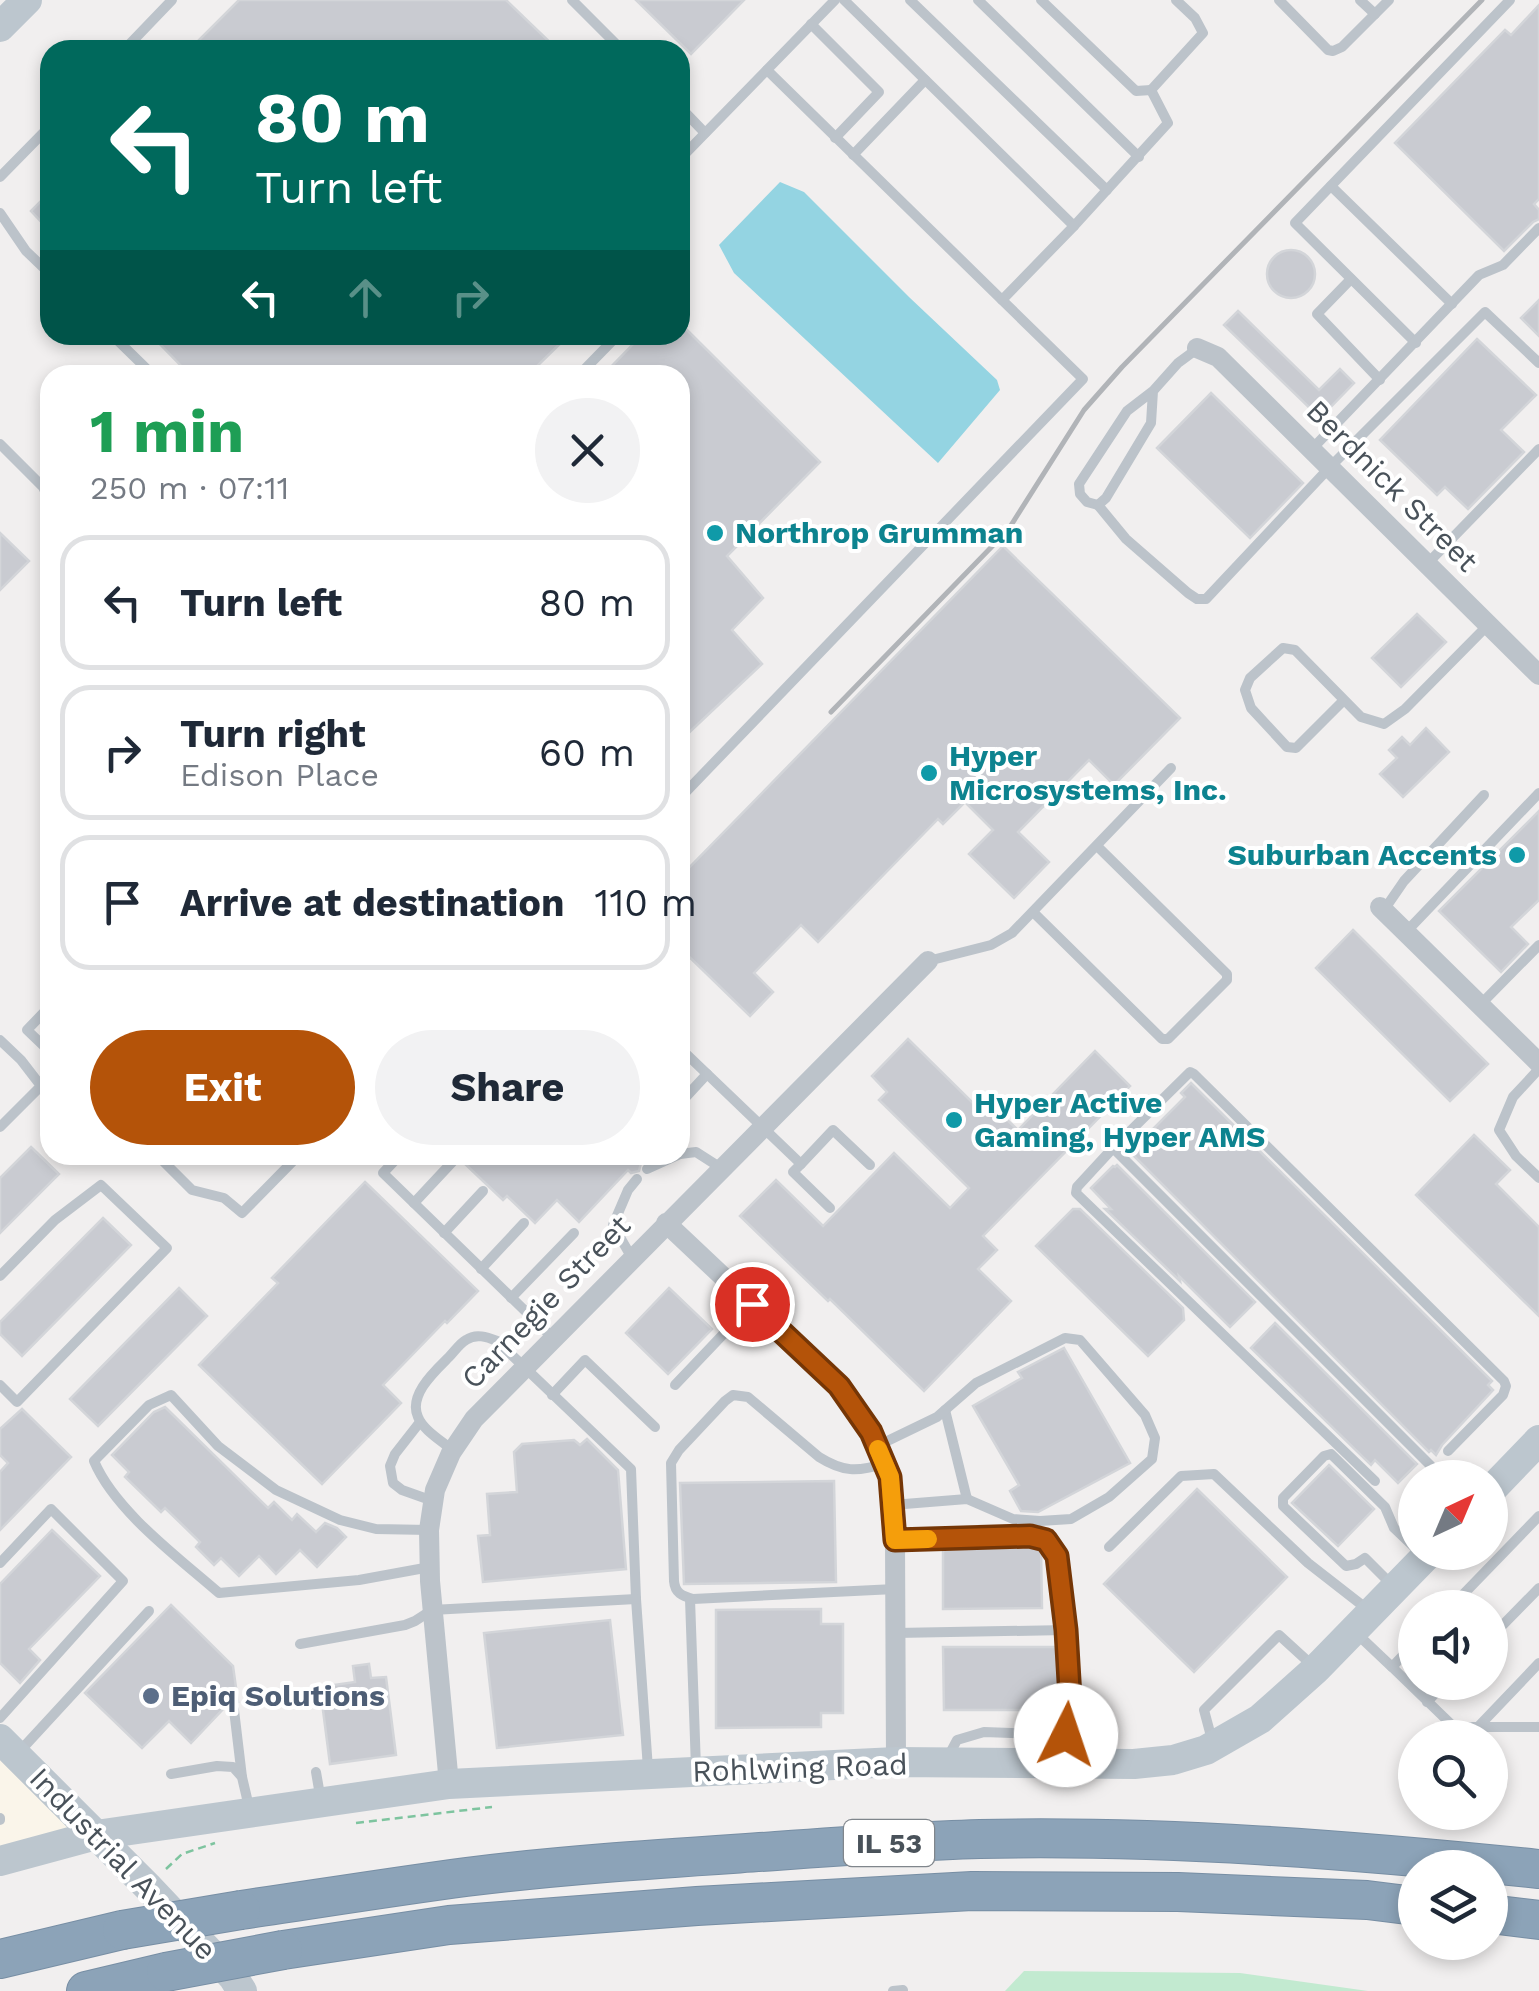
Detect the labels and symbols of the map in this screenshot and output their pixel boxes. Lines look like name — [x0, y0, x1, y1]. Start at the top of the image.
street label: Berdnick Street — [1299, 393, 1486, 579]
place label: Northrop Grumman — [735, 515, 1023, 550]
marker: Northrop Grumman — [704, 522, 726, 544]
place label: Hyper Microsystems, Inc. — [949, 738, 1227, 807]
marker: Hyper Microsystems, Inc. — [918, 762, 940, 784]
place label: Suburban Accents — [1227, 837, 1497, 872]
marker: Suburban Accents — [1506, 844, 1528, 866]
place label: Hyper Active Gaming, Hyper AMS — [974, 1085, 1265, 1154]
marker: Hyper Active Gaming, Hyper AMS — [943, 1109, 965, 1131]
street label: Carnegie Street — [454, 1207, 638, 1396]
pin — [710, 1262, 795, 1347]
north arrow — [1398, 1460, 1508, 1570]
place label: Epiq Solutions — [171, 1678, 385, 1713]
position arrow — [1014, 1683, 1118, 1787]
marker: Epiq Solutions — [140, 1685, 162, 1707]
street label: Rohlwing Road — [692, 1746, 908, 1789]
street label: Industrial Avenue — [23, 1760, 224, 1967]
road number: IL 53 — [844, 1820, 934, 1866]

